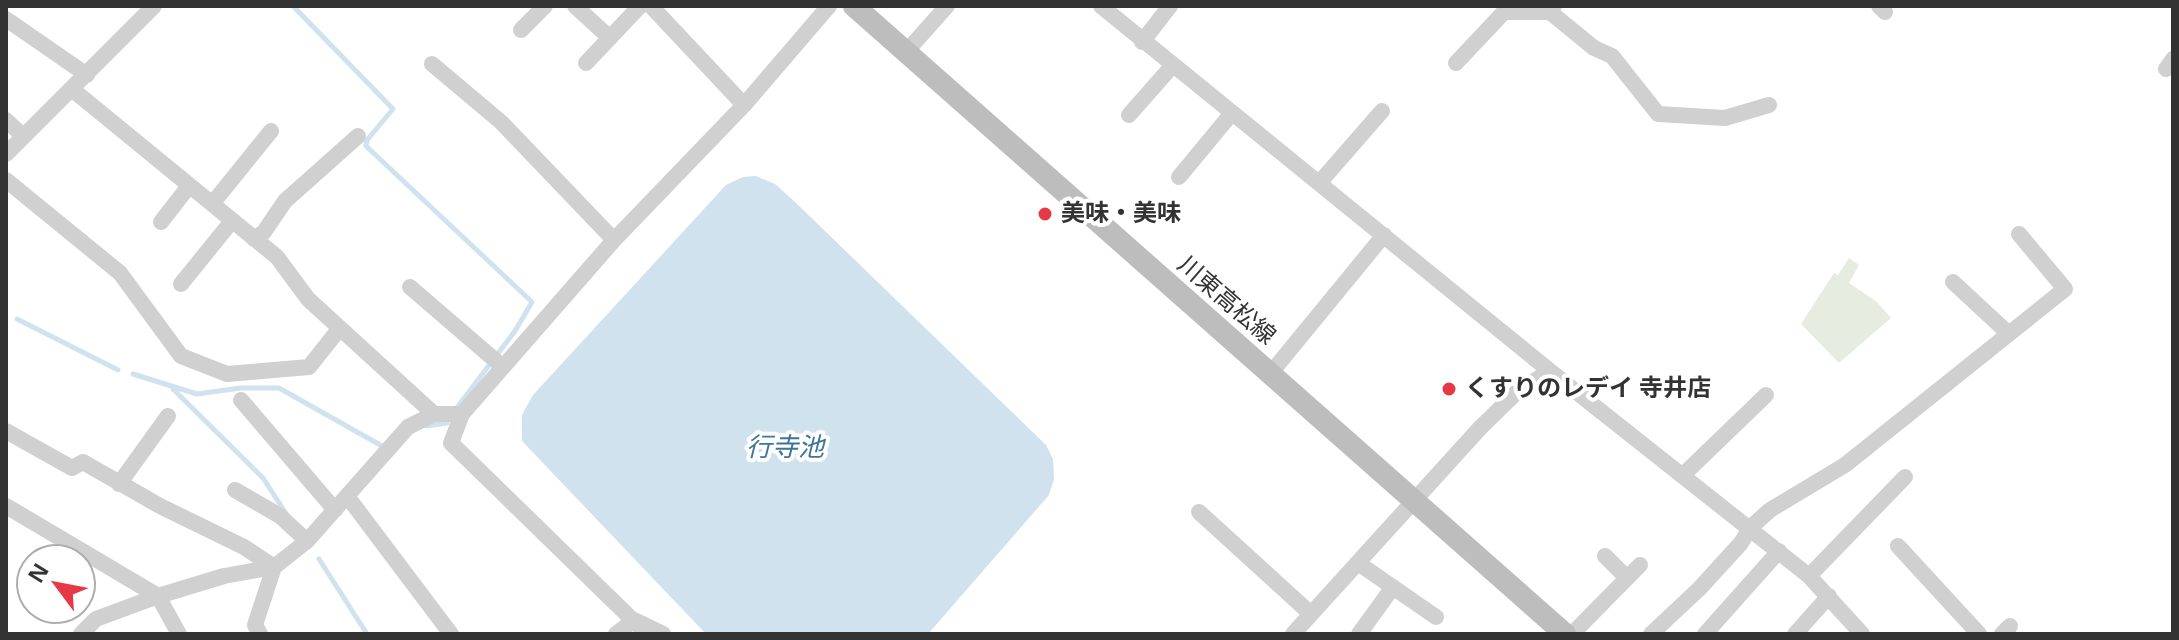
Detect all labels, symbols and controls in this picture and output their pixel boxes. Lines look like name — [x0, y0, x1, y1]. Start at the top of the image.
place label: 美味・美味 — [1061, 200, 1181, 228]
marker: 美味・美味 — [1036, 205, 1054, 223]
street label: 川東高松線 — [1171, 251, 1281, 351]
place label: くすりのレデイ 寺井店 — [1465, 375, 1711, 403]
marker: くすりのレデイ 寺井店 — [1440, 380, 1458, 398]
water label: 行寺池 — [746, 433, 824, 465]
north arrow — [16, 544, 96, 624]
text: N — [20, 557, 55, 588]

